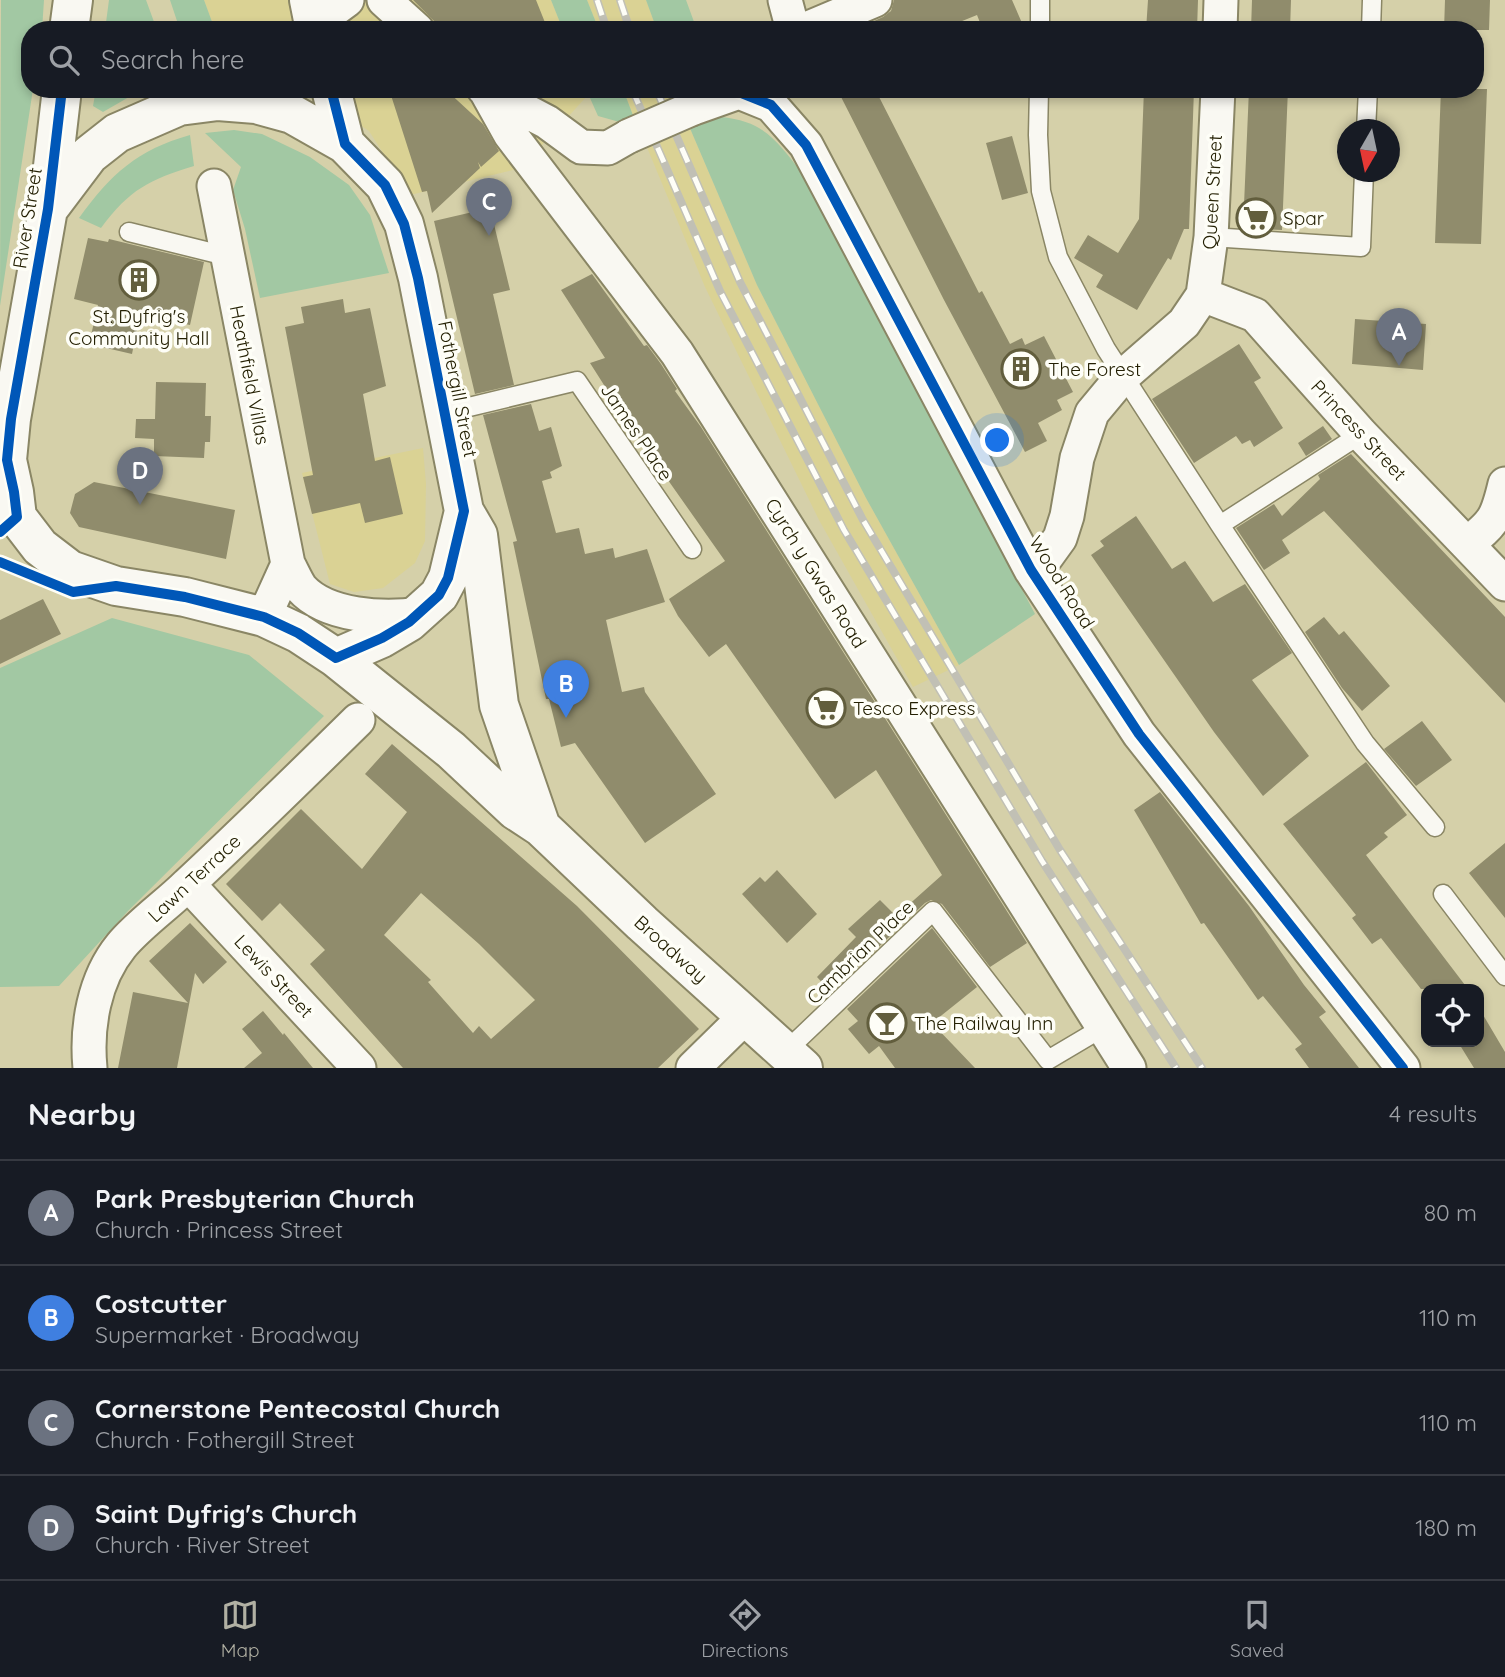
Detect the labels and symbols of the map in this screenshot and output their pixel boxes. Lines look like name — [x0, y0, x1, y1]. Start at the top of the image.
north arrow — [1337, 119, 1400, 182]
street label: Queen Street — [1197, 134, 1227, 250]
street label: River Street — [7, 166, 47, 270]
pin: C — [466, 178, 512, 236]
supermarket icon: Spar — [1235, 197, 1277, 239]
place label: Spar — [1283, 206, 1325, 230]
building icon: St. Dyfrig's Community Hall — [118, 259, 160, 301]
street label: Heathfield Villas — [225, 303, 275, 447]
place label: St. Dyfrig's Community Hall — [69, 304, 209, 350]
pin: A — [1376, 308, 1422, 366]
street label: Fothergill Street — [433, 319, 483, 459]
building icon: The Forest — [1000, 348, 1042, 390]
place label: The Forest — [1048, 357, 1141, 381]
street label: Princess Street — [1306, 375, 1412, 485]
street label: James Place — [596, 379, 678, 485]
your location — [980, 423, 1014, 457]
pin: D — [117, 447, 163, 505]
street label: Cyrch y Gwas Road — [760, 494, 872, 652]
street label: Wood Road — [1024, 531, 1100, 633]
pin: B — [543, 660, 589, 718]
supermarket icon: Tesco Express — [805, 687, 847, 729]
place label: Tesco Express — [853, 696, 975, 720]
street label: Lawn Terrace — [143, 829, 245, 927]
street label: Cambrian Place — [801, 895, 919, 1009]
street label: Broadway — [629, 910, 713, 988]
street label: Lewis Street — [229, 929, 319, 1023]
bar icon: The Railway Inn — [866, 1002, 908, 1044]
place label: The Railway Inn — [914, 1011, 1053, 1035]

